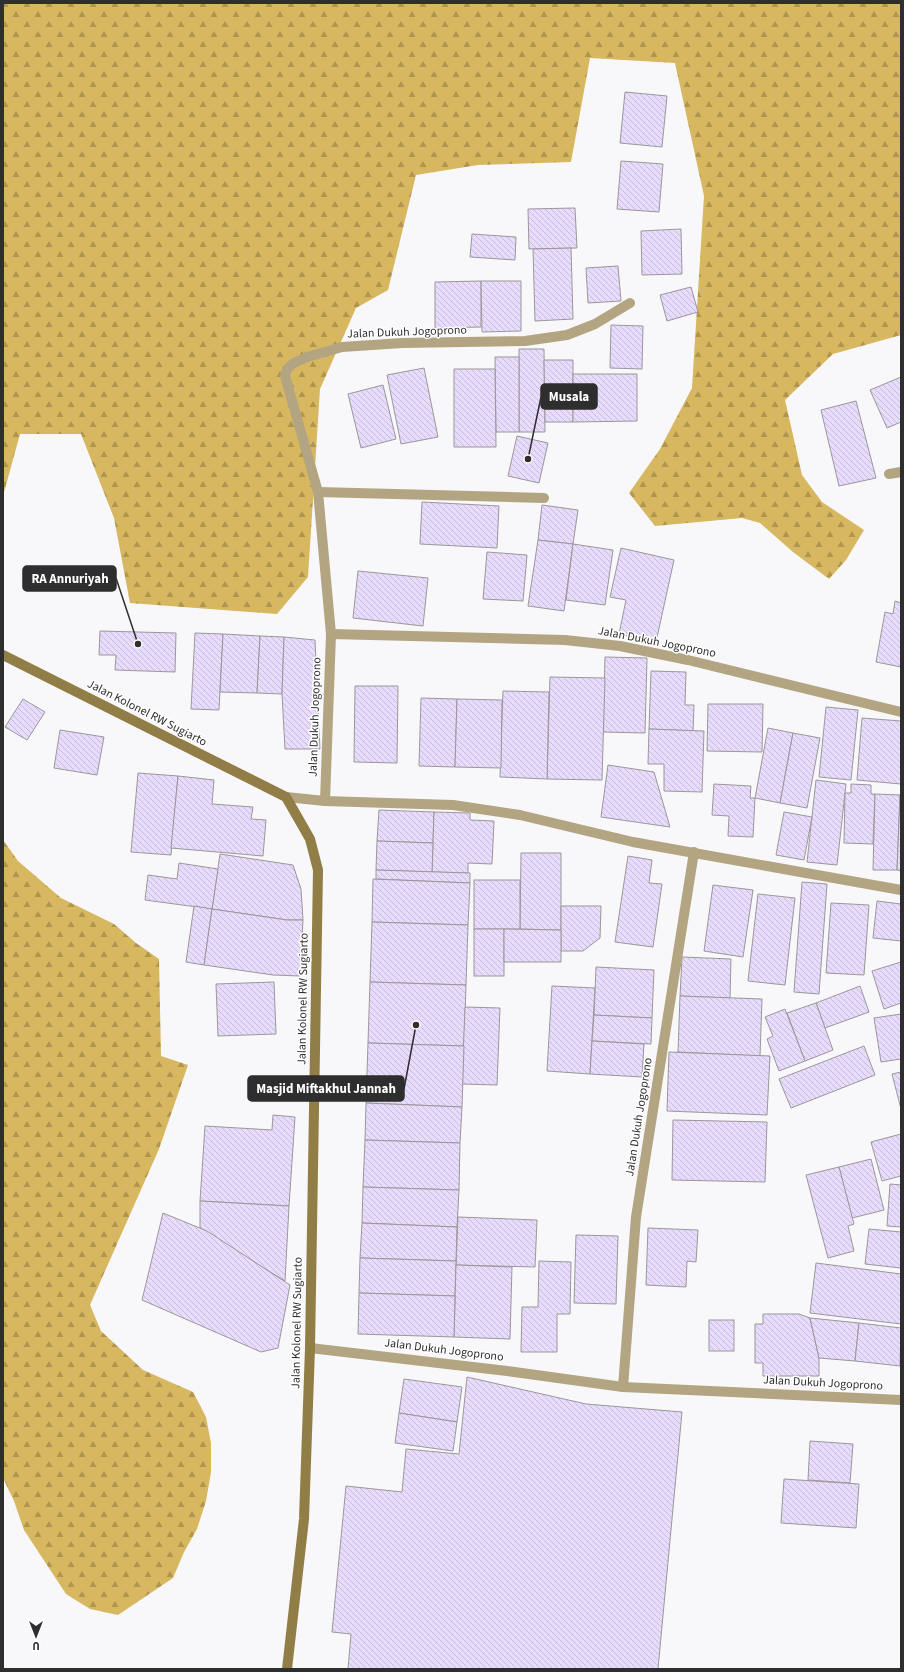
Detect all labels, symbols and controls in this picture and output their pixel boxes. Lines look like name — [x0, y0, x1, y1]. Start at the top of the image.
street label: Jalan Dukuh Jogoprono — [347, 321, 467, 343]
callout: Musala — [541, 384, 597, 409]
text: Musala — [549, 388, 589, 406]
callout: RA Annuriyah — [23, 566, 116, 591]
text: RA Annuriyah — [31, 570, 109, 588]
street label: Jalan Dukuh Jogoprono — [597, 622, 717, 662]
street label: Jalan Dukuh Jogoprono — [304, 657, 326, 777]
street label: Jalan Kolonel RW Sugiarto — [84, 675, 210, 751]
street label: Jalan Kolonel RW Sugiarto — [293, 933, 313, 1065]
street label: Jalan Dukuh Jogoprono — [621, 1056, 657, 1178]
callout: Masjid Miftakhul Jannah — [248, 1076, 404, 1101]
text: Masjid Miftakhul Jannah — [256, 1080, 396, 1098]
street label: Jalan Kolonel RW Sugiarto — [287, 1257, 307, 1389]
street label: Jalan Dukuh Jogoprono — [383, 1334, 505, 1366]
street label: Jalan Dukuh Jogoprono — [763, 1371, 883, 1395]
north arrow — [16, 1616, 56, 1656]
text: U — [32, 1638, 40, 1653]

